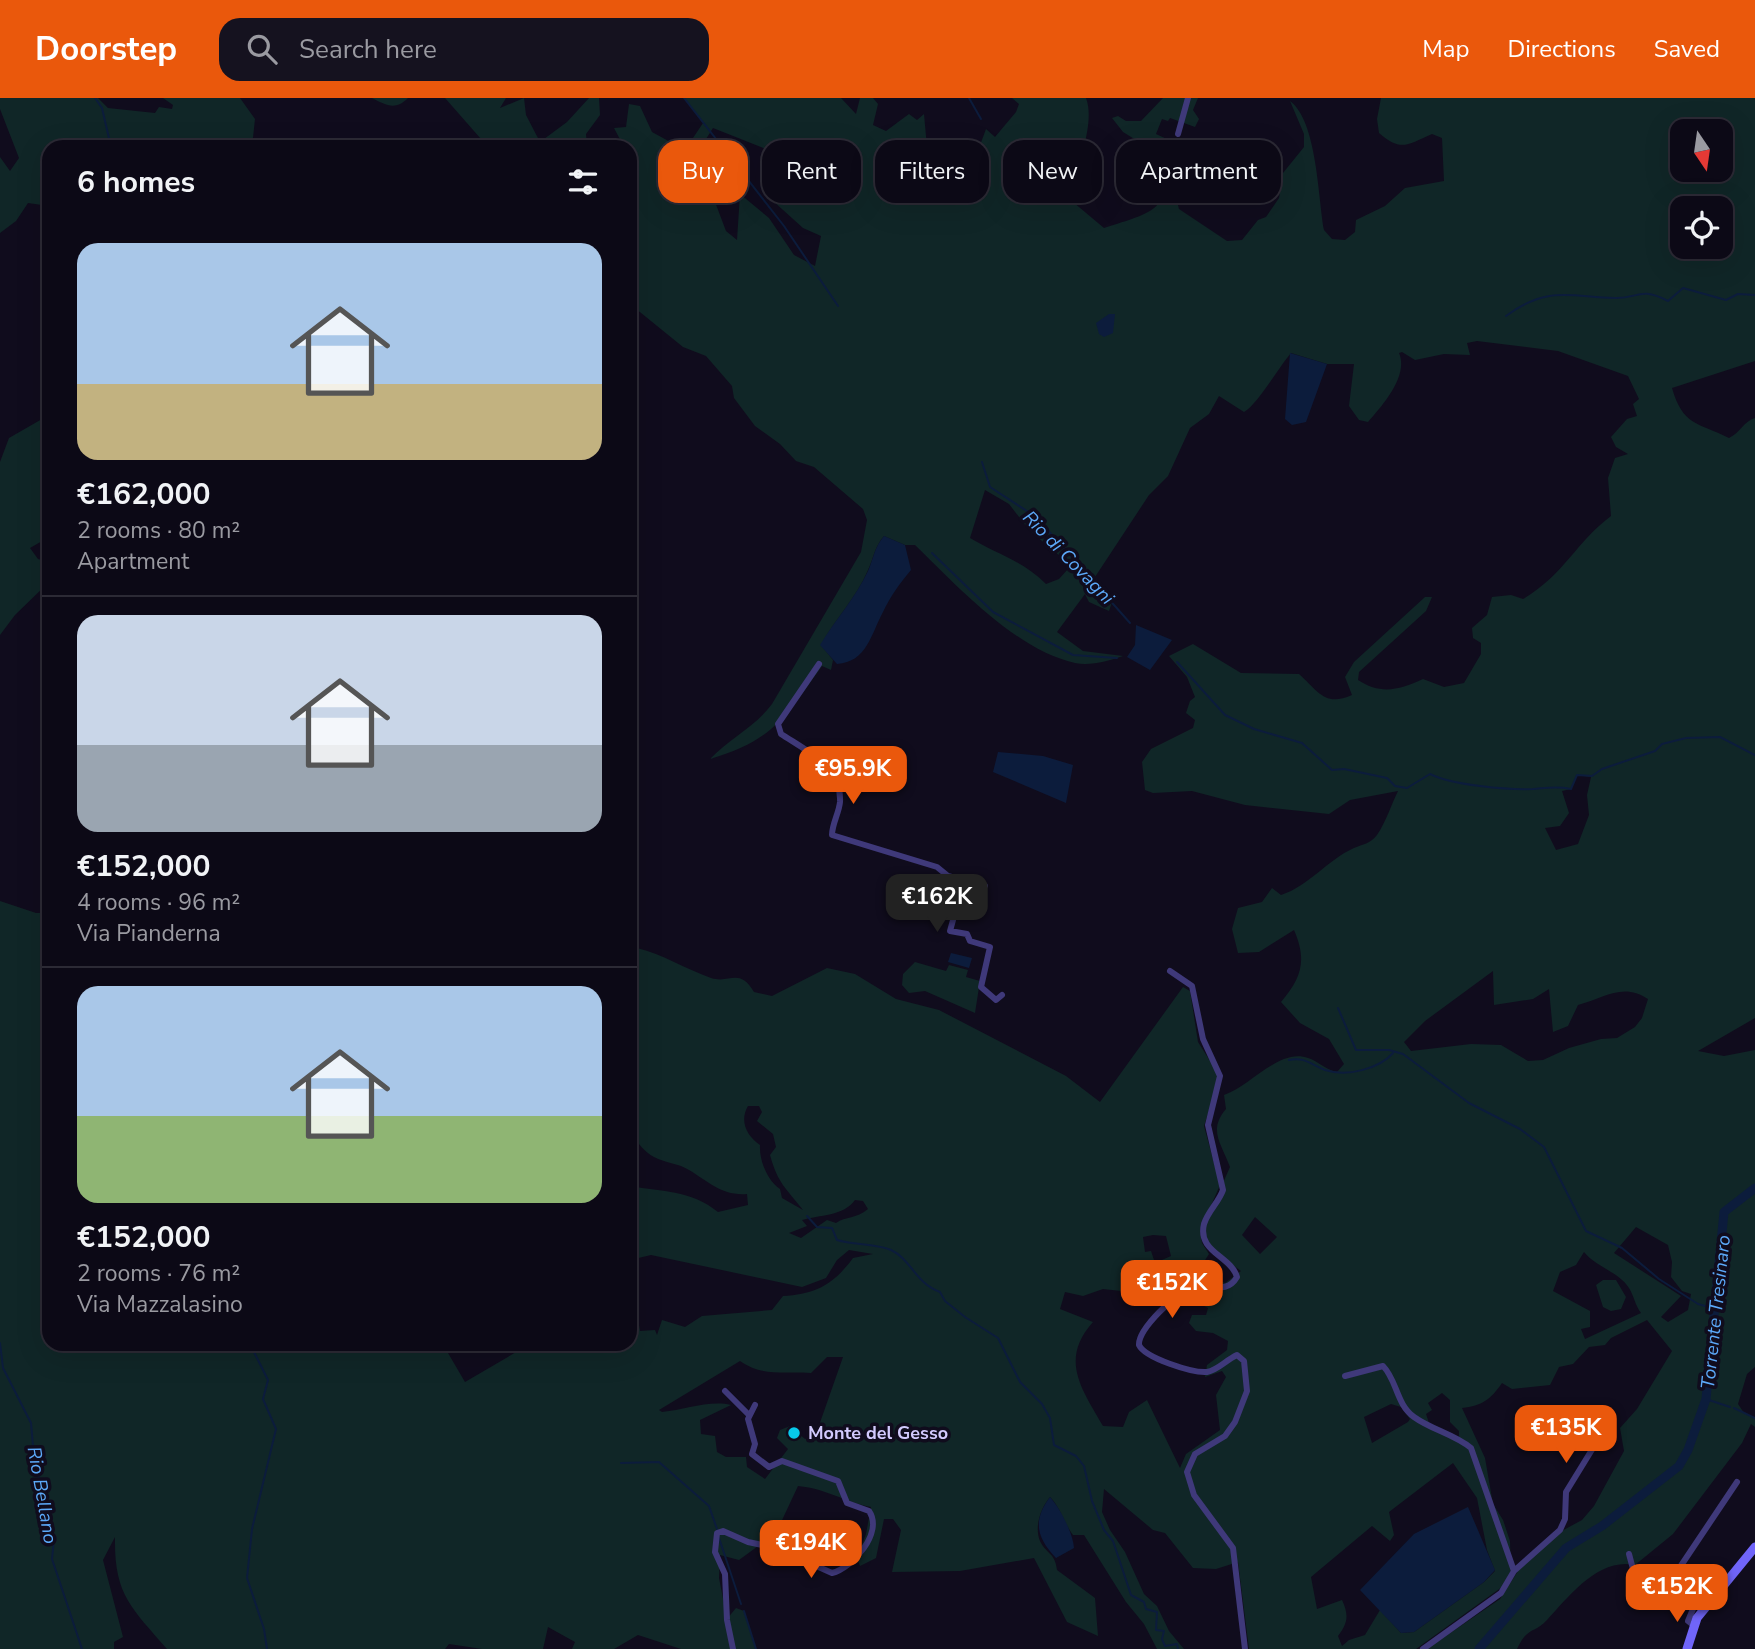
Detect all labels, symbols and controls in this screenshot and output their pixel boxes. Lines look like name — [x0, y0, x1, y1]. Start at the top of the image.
search box — [219, 18, 709, 81]
text: Doorstep — [35, 27, 177, 72]
icon: search — [243, 30, 281, 68]
text: Search here — [299, 32, 437, 67]
text: Map — [1422, 33, 1469, 65]
text: Directions — [1507, 33, 1616, 65]
text: Saved — [1654, 33, 1720, 65]
north arrow — [1670, 119, 1732, 182]
map controls — [1670, 119, 1733, 259]
chip: Buy — [658, 140, 748, 203]
chip: Rent — [762, 140, 861, 203]
chip: Filters — [875, 140, 989, 203]
chip: New — [1003, 140, 1102, 203]
chip: Apartment — [1116, 140, 1281, 203]
text: 6 homes — [77, 162, 195, 203]
icon: filters — [564, 163, 602, 201]
button: locate — [1670, 196, 1733, 259]
icon: home — [277, 288, 403, 414]
text: €162,000 — [77, 474, 210, 515]
water label: Rio di Covagni — [1017, 505, 1120, 611]
text: 2 rooms · 80 m² — [77, 515, 240, 546]
text: Apartment — [77, 546, 189, 577]
icon: home — [277, 660, 403, 786]
pin: €95.9K — [796, 746, 910, 806]
text: €95.9K — [815, 753, 891, 784]
text: €152,000 — [77, 846, 210, 887]
pin: €162K — [888, 874, 986, 934]
text: €162K — [902, 881, 972, 912]
text: 4 rooms · 96 m² — [77, 887, 240, 918]
text: Via Pianderna — [77, 918, 221, 949]
icon: home — [277, 1031, 403, 1157]
text: €152,000 — [77, 1217, 210, 1258]
water label: Torrente Tresinaro — [1695, 1234, 1737, 1390]
text: 2 rooms · 76 m² — [77, 1258, 240, 1289]
pin: €152K — [1123, 1260, 1221, 1320]
text: €152K — [1137, 1267, 1207, 1298]
text: Via Mazzalasino — [77, 1289, 243, 1320]
pin: €135K — [1517, 1406, 1615, 1465]
text: €135K — [1531, 1412, 1601, 1443]
place label: Monte del Gesso — [808, 1421, 948, 1445]
marker: Monte del Gesso — [786, 1425, 802, 1441]
water label: Rio Bellano — [21, 1445, 63, 1546]
pin: €194K — [762, 1520, 860, 1580]
text: €194K — [776, 1527, 846, 1558]
pin: €152K — [1628, 1564, 1726, 1624]
text: €152K — [1642, 1571, 1712, 1602]

